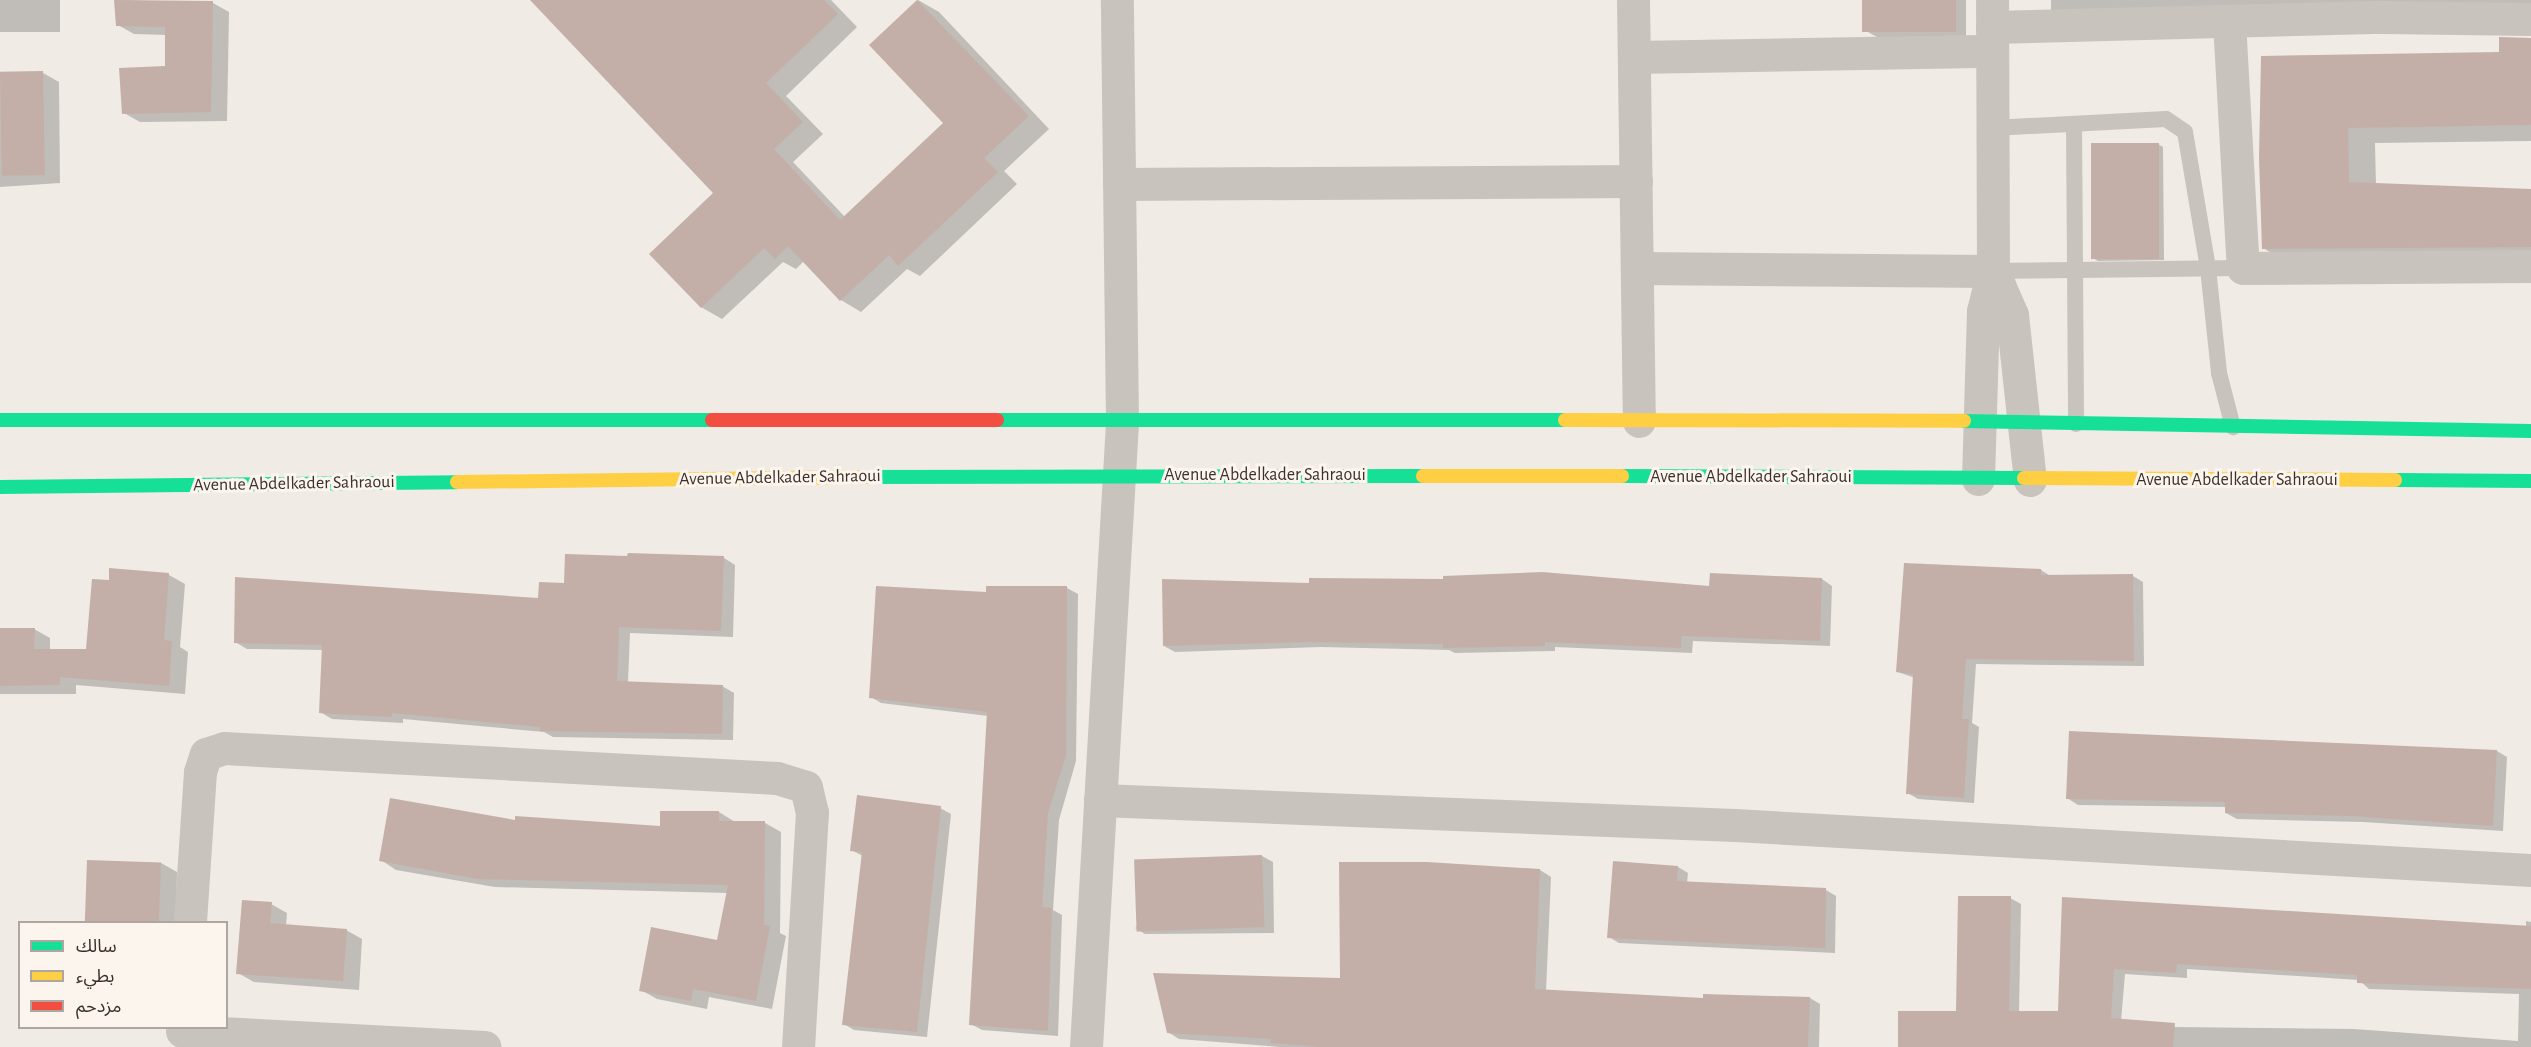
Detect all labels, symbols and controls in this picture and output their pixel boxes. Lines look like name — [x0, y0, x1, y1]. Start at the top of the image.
street label: Avenue Abdelkader Sahraoui — [1164, 464, 1366, 486]
street label: Avenue Abdelkader Sahraoui — [679, 465, 881, 491]
street label: Avenue Abdelkader Sahraoui — [1650, 466, 1852, 488]
street label: Avenue Abdelkader Sahraoui — [2136, 469, 2338, 491]
street label: Avenue Abdelkader Sahraoui — [193, 471, 395, 497]
legend — [18, 921, 228, 1029]
text: سالك — [76, 938, 117, 956]
text: بطيء — [76, 968, 114, 986]
text: مزدحم — [76, 998, 121, 1016]

